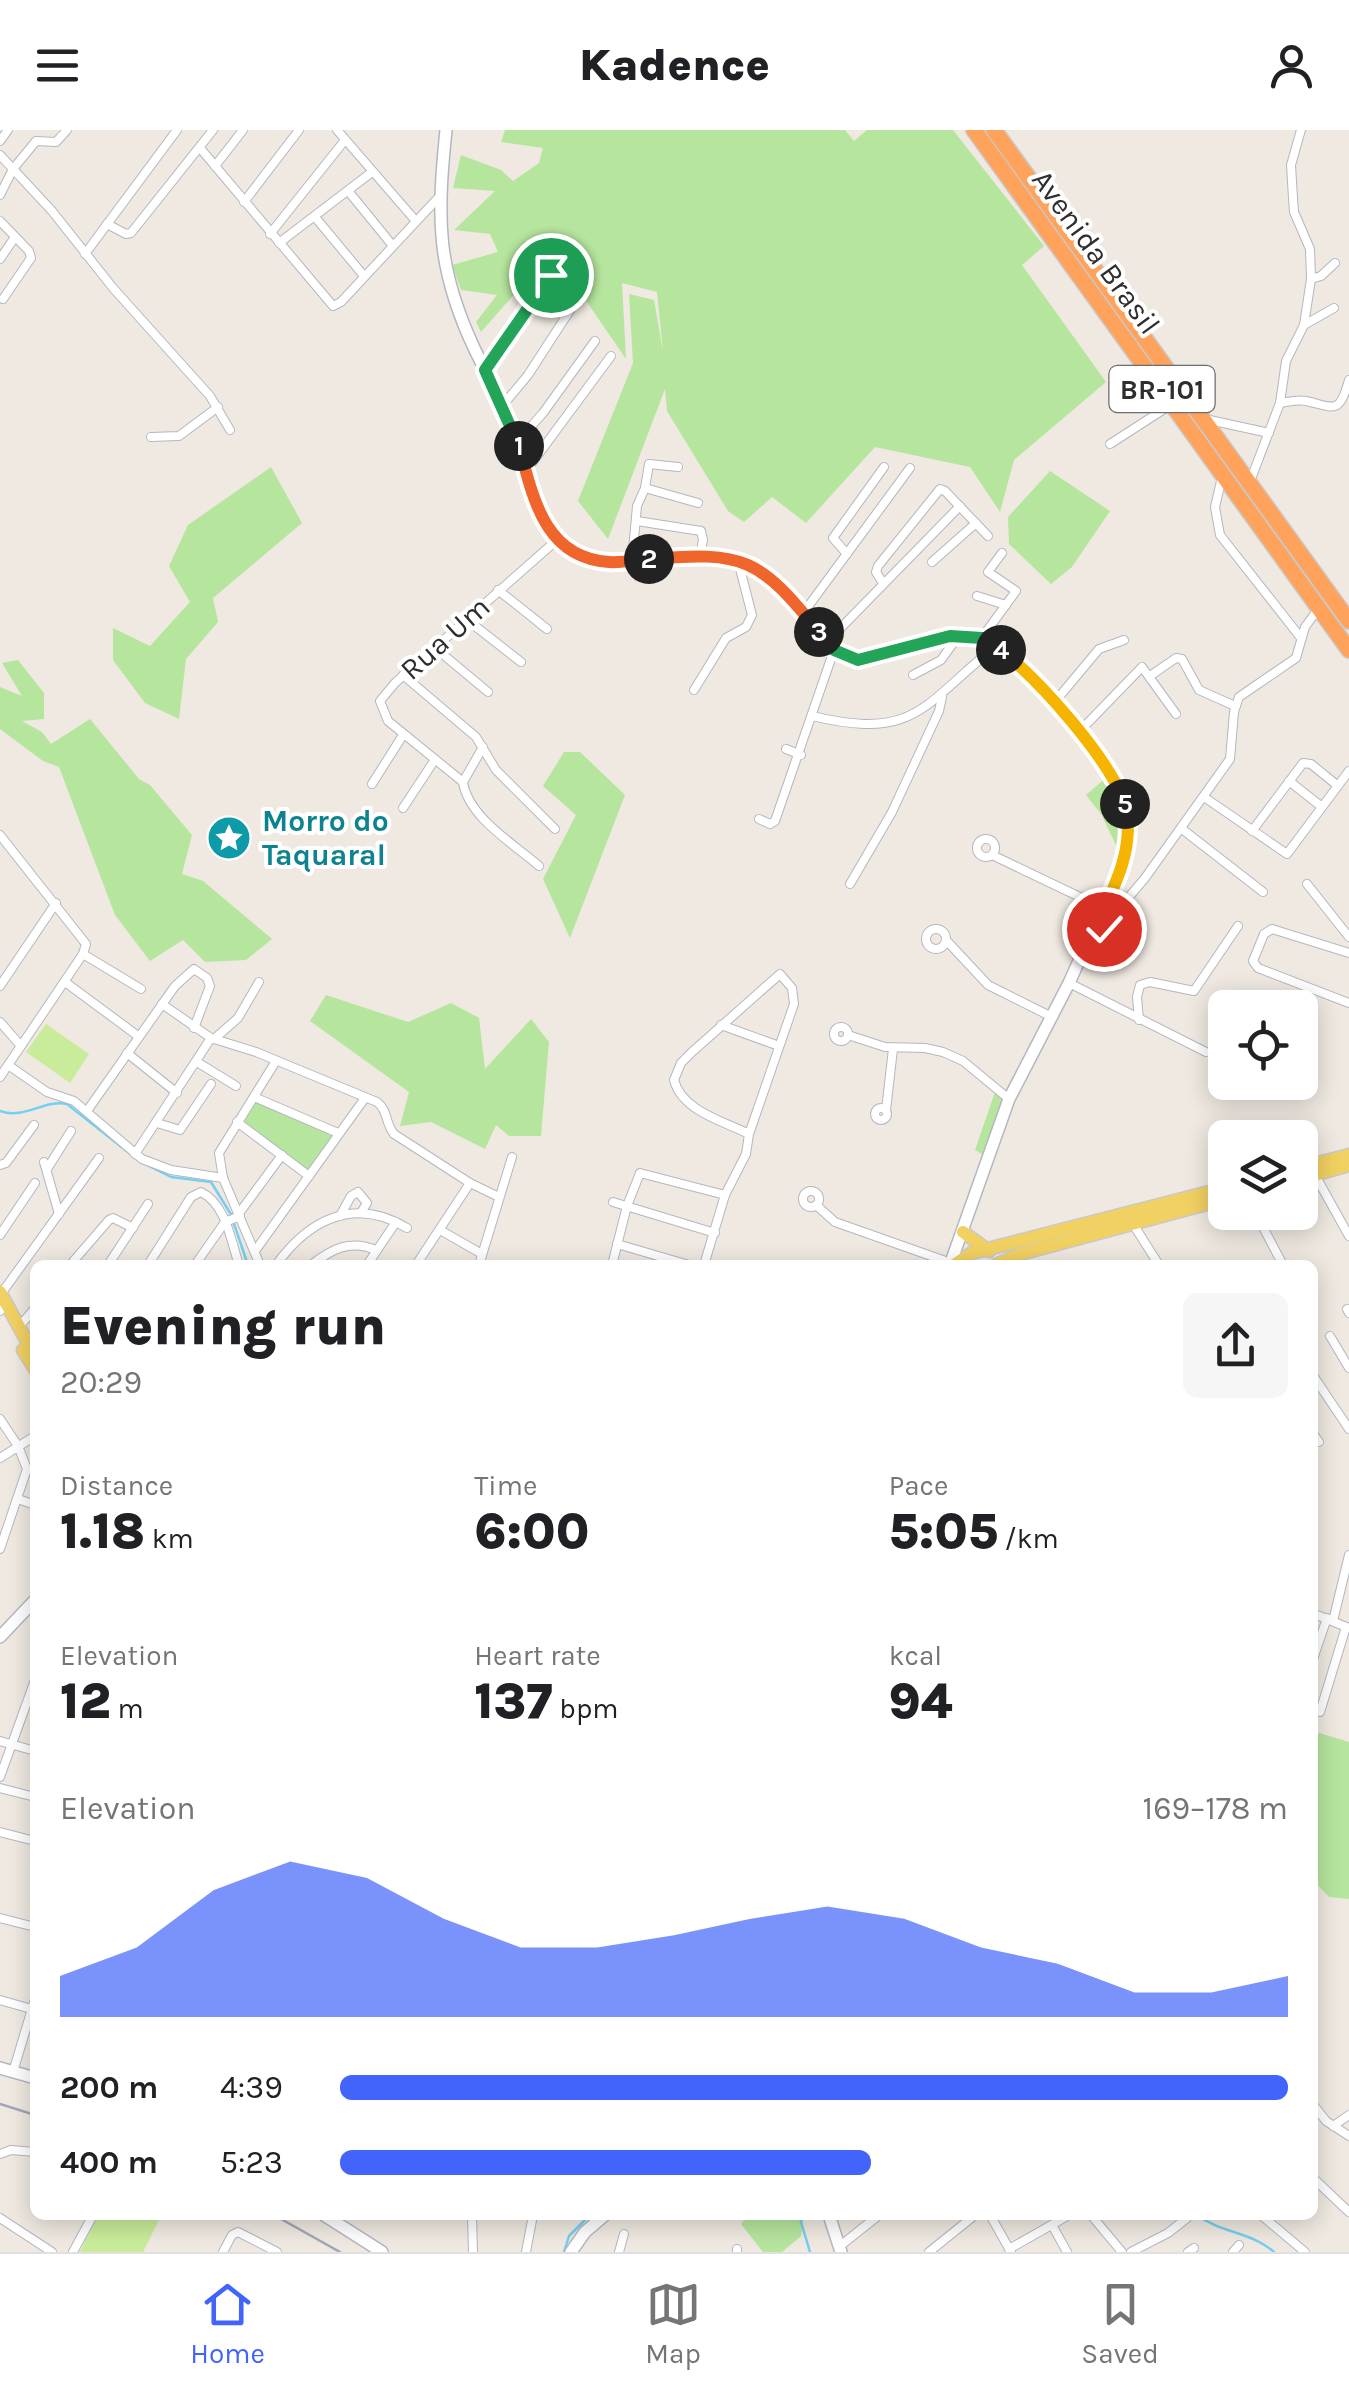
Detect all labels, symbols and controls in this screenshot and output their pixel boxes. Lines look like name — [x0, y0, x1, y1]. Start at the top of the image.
icon: menu — [30, 38, 85, 93]
icon: person — [1264, 38, 1319, 93]
text: Kadence — [579, 39, 770, 91]
street label: Avenida Brasil — [1024, 163, 1168, 341]
pin — [509, 233, 594, 318]
icon: arrive — [524, 248, 579, 303]
road number: BR-101 — [1110, 366, 1214, 412]
pin: 1 — [494, 421, 544, 471]
text: 1 — [514, 429, 524, 462]
pin: 2 — [624, 534, 674, 584]
text: 2 — [641, 542, 657, 575]
street label: Rua Um — [393, 589, 497, 687]
pin: 3 — [794, 607, 844, 657]
text: 3 — [810, 615, 828, 648]
pin: 4 — [976, 625, 1026, 675]
text: 4 — [993, 633, 1009, 666]
pin: 5 — [1100, 779, 1150, 829]
text: 5 — [1117, 787, 1133, 820]
place label: Morro do Taquaral — [262, 803, 389, 873]
place icon: Morro do Taquaral — [206, 815, 252, 861]
pin — [1062, 887, 1147, 972]
icon: check — [1077, 902, 1132, 957]
map controls — [1208, 990, 1318, 1230]
button: locate — [1208, 990, 1318, 1100]
button: layers — [1208, 1120, 1318, 1230]
button: share — [1183, 1293, 1288, 1398]
text: Evening run — [60, 1294, 386, 1358]
text: 20:29 — [60, 1364, 142, 1401]
text: Distance — [60, 1469, 173, 1502]
text: Time — [474, 1469, 537, 1502]
text: Pace — [889, 1469, 948, 1502]
text: 1.18 — [60, 1502, 145, 1561]
text: 6:00 — [474, 1502, 589, 1561]
text: 5:05 — [889, 1502, 998, 1561]
text: km — [145, 1522, 194, 1555]
text: /km — [998, 1522, 1059, 1555]
text: Elevation — [60, 1639, 179, 1672]
text: Heart rate — [474, 1639, 601, 1672]
text: kcal — [889, 1639, 942, 1672]
text: 12 — [60, 1672, 111, 1731]
text: 137 — [474, 1672, 553, 1731]
text: 94 — [889, 1672, 952, 1731]
text: m — [111, 1692, 144, 1725]
text: bpm — [553, 1692, 618, 1725]
text: Elevation — [60, 1790, 195, 1827]
text: 169–178 m — [1143, 1790, 1288, 1827]
text: 200 m — [60, 2069, 158, 2106]
text: 4:39 — [220, 2069, 283, 2106]
text: 400 m — [60, 2144, 158, 2181]
text: 5:23 — [220, 2144, 283, 2181]
tab: Home — [190, 2277, 265, 2370]
tab: Map — [645, 2277, 701, 2370]
tab: Saved — [1081, 2277, 1159, 2370]

